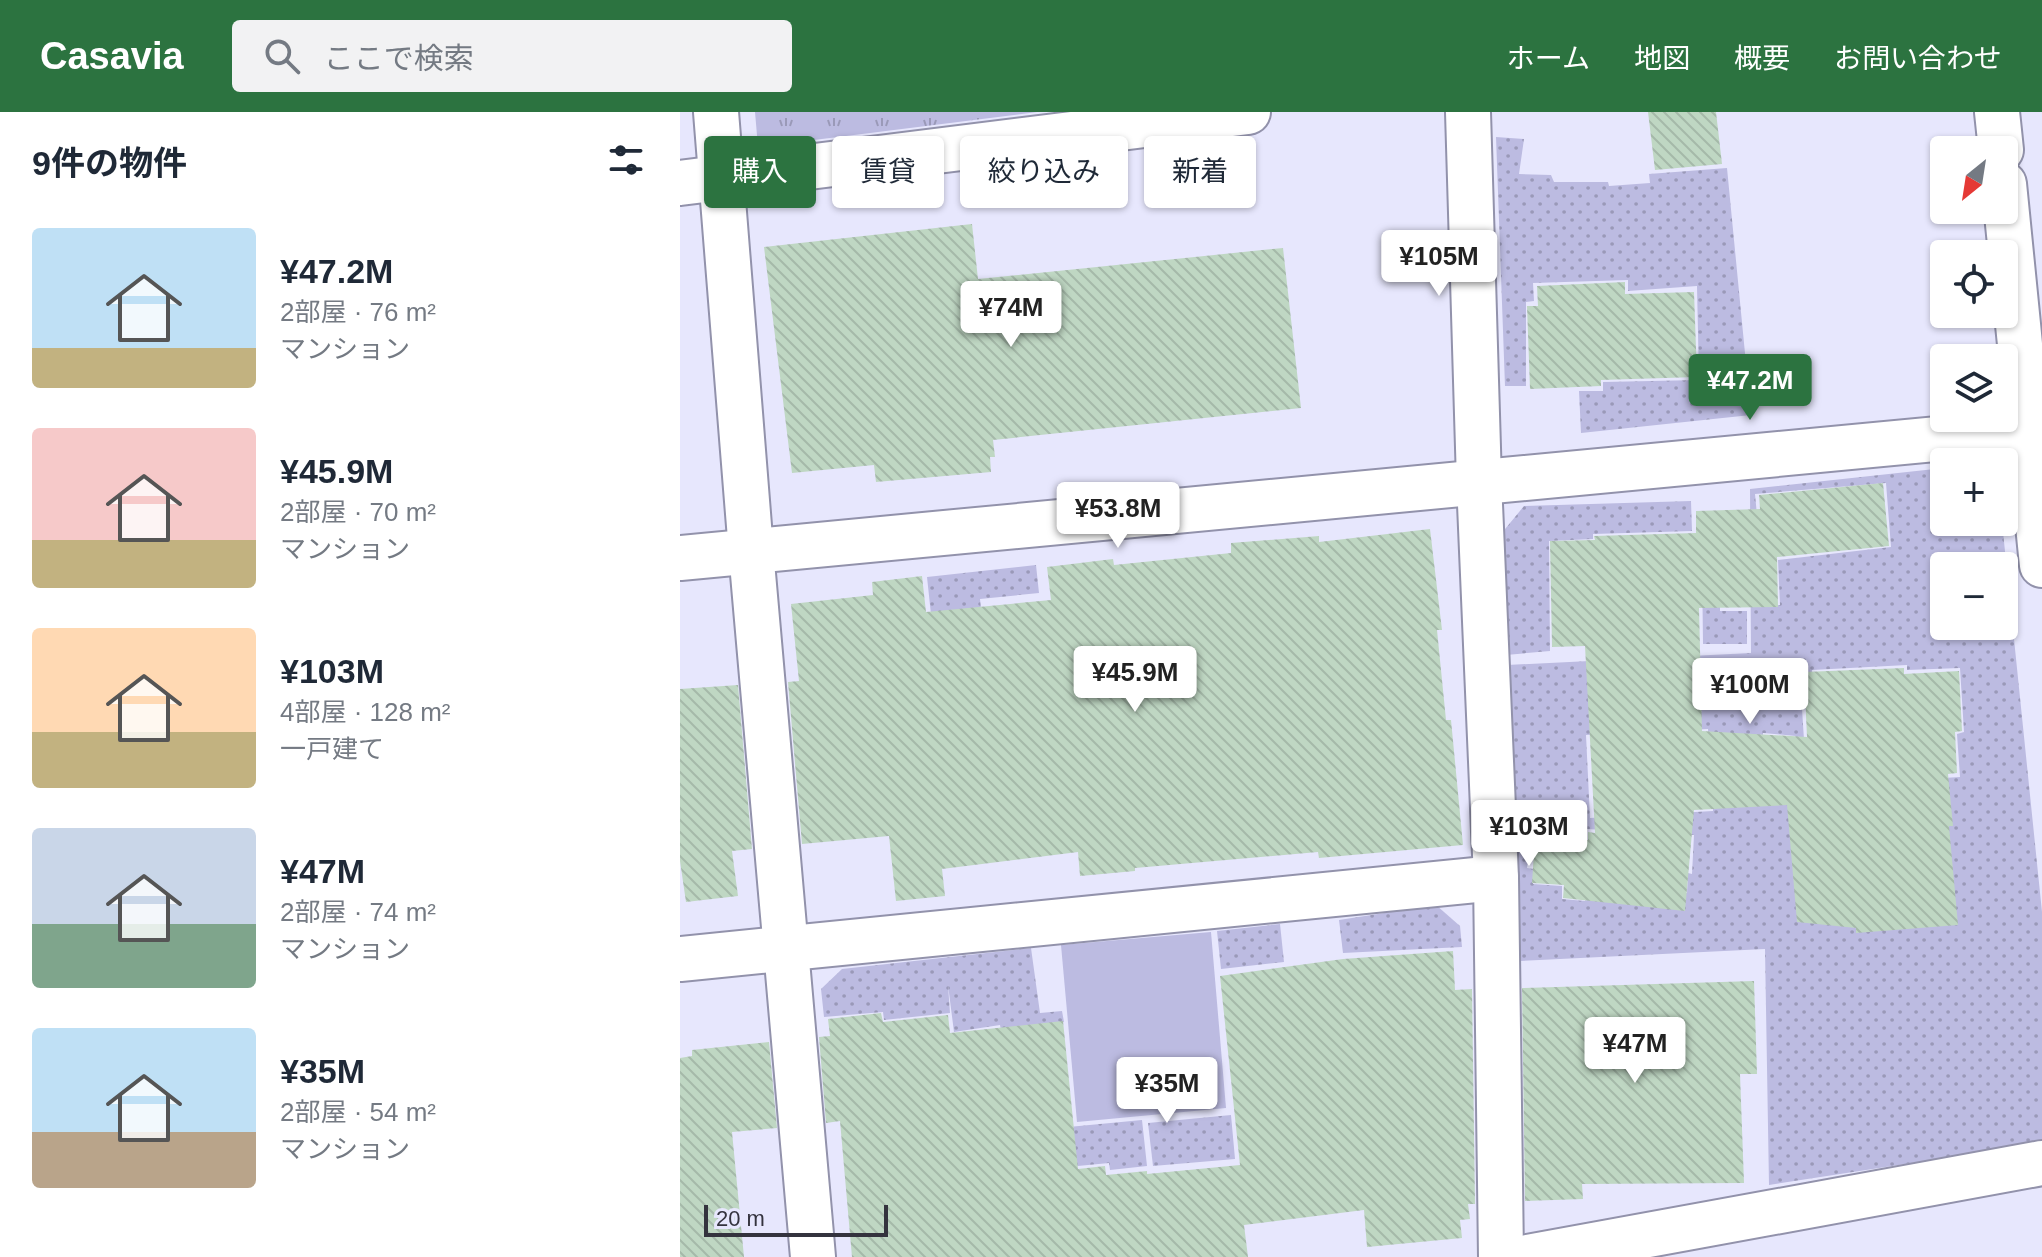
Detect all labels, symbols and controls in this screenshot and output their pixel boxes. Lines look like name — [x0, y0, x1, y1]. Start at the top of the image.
search box — [232, 20, 792, 92]
icon: search — [260, 34, 304, 78]
text: Casavia — [40, 35, 184, 77]
text: ここで検索 — [324, 42, 474, 75]
text: ホーム — [1507, 43, 1590, 74]
text: 地図 — [1634, 43, 1690, 74]
text: 概要 — [1734, 43, 1790, 74]
text: お問い合わせ — [1834, 43, 2002, 74]
chip: 購入 — [704, 136, 816, 208]
chip: 賃貸 — [832, 136, 944, 208]
chip: 絞り込み — [960, 136, 1128, 208]
chip: 新着 — [1144, 136, 1256, 208]
north arrow — [1930, 136, 2018, 224]
map controls — [1930, 136, 2018, 640]
icon: filters — [604, 138, 648, 182]
text: 9件の物件 — [32, 144, 187, 182]
pin: ¥105M — [1383, 230, 1495, 298]
button: locate — [1930, 240, 2018, 328]
text: ¥105M — [1399, 241, 1479, 271]
text: ¥47.2M — [280, 252, 393, 290]
icon: home — [96, 260, 192, 356]
pin: ¥74M — [964, 281, 1058, 349]
text: ¥74M — [978, 292, 1044, 322]
text: 2部屋 · 76 m² — [280, 297, 436, 327]
text: マンション — [280, 334, 410, 364]
button: layers — [1930, 344, 2018, 432]
pin: ¥47.2M — [1685, 354, 1815, 422]
text: ¥47.2M — [1707, 365, 1793, 395]
button: + — [1930, 448, 2018, 536]
text: ¥45.9M — [280, 452, 393, 490]
icon: home — [96, 460, 192, 556]
pin: ¥53.8M — [1053, 482, 1183, 550]
text: ¥53.8M — [1075, 493, 1161, 523]
text: 2部屋 · 70 m² — [280, 497, 436, 527]
text: マンション — [280, 534, 410, 564]
button: − — [1930, 552, 2018, 640]
pin: ¥45.9M — [1070, 646, 1200, 714]
text: ¥103M — [280, 652, 384, 690]
text: ¥45.9M — [1092, 657, 1178, 687]
pin: ¥100M — [1694, 658, 1806, 726]
icon: home — [96, 660, 192, 756]
text: ¥100M — [1710, 669, 1790, 699]
text: 4部屋 · 128 m² — [280, 697, 451, 727]
text: 一戸建て — [280, 734, 384, 764]
pin: ¥103M — [1473, 800, 1585, 868]
text: ¥103M — [1489, 811, 1569, 841]
text: ¥47M — [280, 852, 365, 890]
icon: home — [96, 860, 192, 956]
text: 2部屋 · 74 m² — [280, 897, 436, 927]
text: マンション — [280, 934, 410, 964]
pin: ¥47M — [1588, 1017, 1682, 1085]
text: ¥47M — [1602, 1028, 1668, 1058]
text: ¥35M — [280, 1052, 365, 1090]
pin: ¥35M — [1120, 1057, 1214, 1125]
icon: home — [96, 1060, 192, 1156]
text: ¥35M — [1134, 1068, 1200, 1098]
text: 2部屋 · 54 m² — [280, 1097, 436, 1127]
text: マンション — [280, 1134, 410, 1164]
scale bar — [704, 1201, 888, 1237]
text: 20 m — [716, 1206, 765, 1231]

